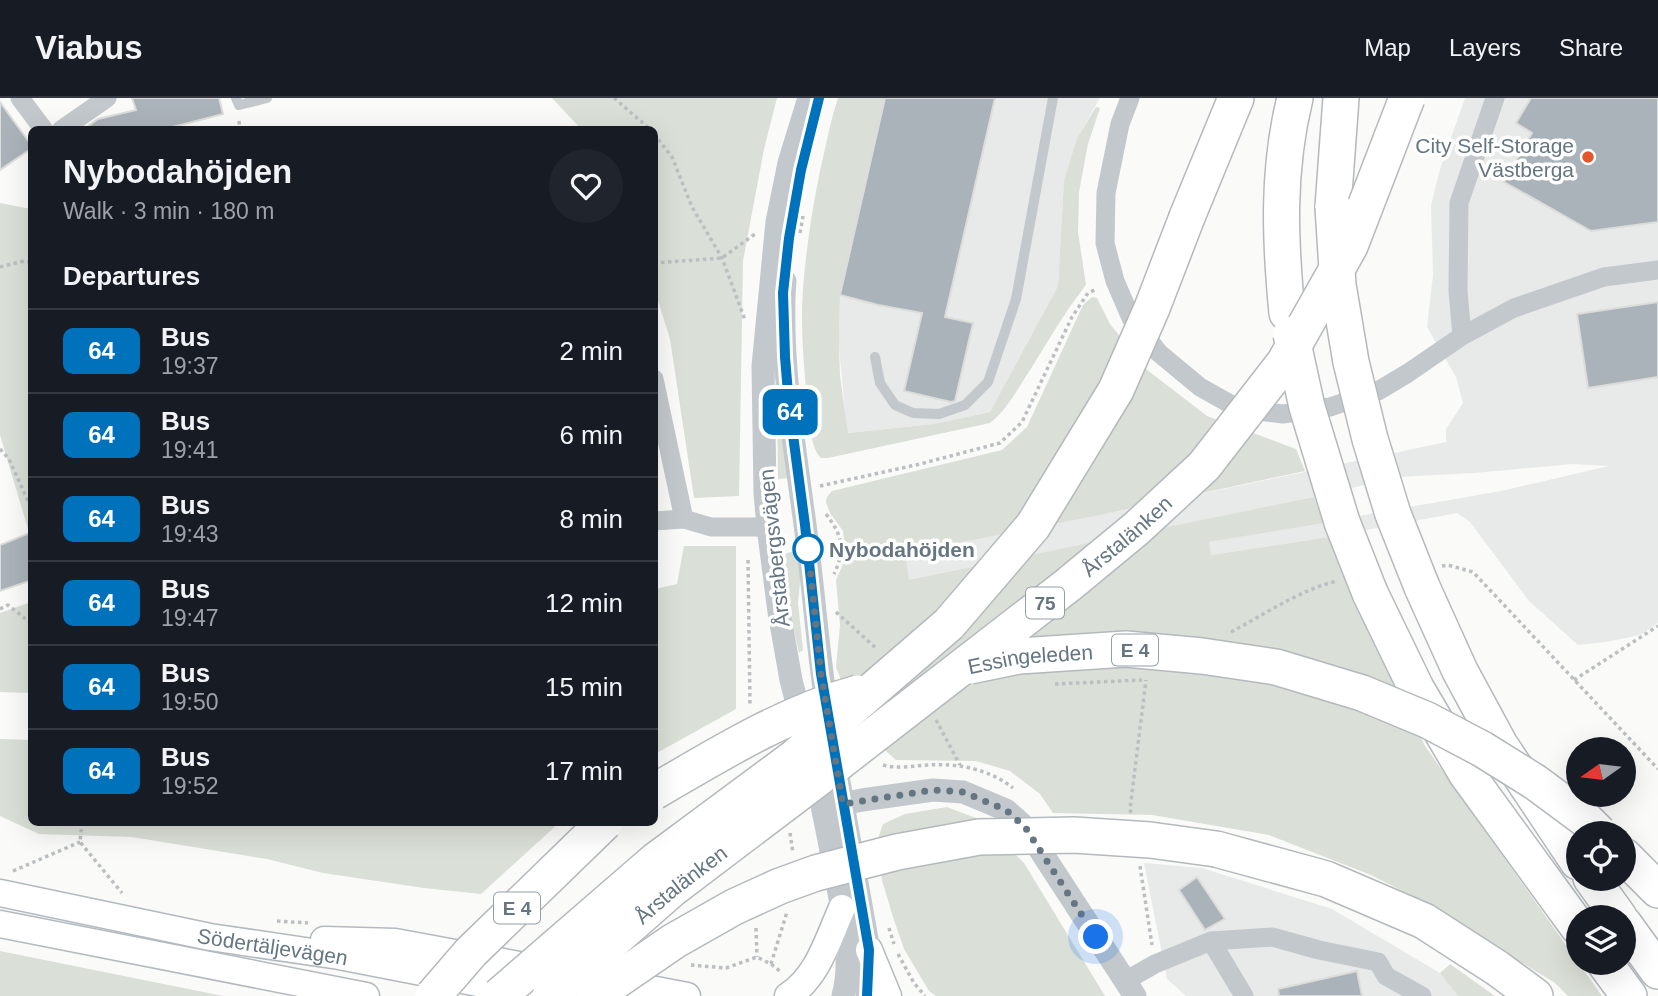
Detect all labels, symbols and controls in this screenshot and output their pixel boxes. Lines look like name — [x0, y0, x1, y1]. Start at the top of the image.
text: Viabus — [35, 29, 143, 66]
text: Map — [1364, 34, 1411, 61]
text: Layers — [1449, 34, 1521, 61]
text: Share — [1559, 34, 1623, 61]
place label: City Self-Storage Västberga — [1415, 134, 1574, 181]
button: heart — [549, 149, 623, 223]
marker: City Self-Storage Västberga — [1580, 149, 1596, 165]
text: Nybodahöjden — [63, 153, 292, 190]
text: Walk · 3 min · 180 m — [63, 198, 274, 224]
text: Departures — [63, 261, 200, 291]
text: Bus — [161, 322, 210, 352]
text: 2 min — [559, 336, 623, 366]
text: 64 — [88, 337, 115, 364]
text: 19:37 — [161, 353, 219, 379]
line badge: 64 — [758, 389, 822, 435]
text: 64 — [777, 398, 803, 425]
text: Bus — [161, 406, 210, 436]
text: 6 min — [559, 420, 623, 450]
text: 64 — [88, 421, 115, 448]
text: 19:41 — [161, 437, 219, 463]
street label: Årstabergsvägen — [754, 468, 794, 628]
text: Bus — [161, 490, 210, 520]
street label: Årstalänken — [1077, 491, 1176, 580]
text: 8 min — [559, 504, 623, 534]
text: 64 — [88, 505, 115, 532]
text: 19:43 — [161, 521, 219, 547]
marker: Nybodahöjden — [793, 534, 823, 564]
place label: Nybodahöjden — [829, 538, 975, 561]
text: Bus — [161, 574, 210, 604]
text: 12 min — [545, 588, 623, 618]
road number: 75 — [1026, 588, 1064, 618]
text: 64 — [88, 589, 115, 616]
text: 19:47 — [161, 605, 219, 631]
road number: E 4 — [1112, 635, 1158, 666]
street label: Essingeleden — [966, 640, 1094, 678]
text: Bus — [161, 658, 210, 688]
text: 15 min — [545, 672, 623, 702]
text: 64 — [88, 673, 115, 700]
text: 19:50 — [161, 689, 219, 715]
north arrow — [1566, 737, 1636, 807]
map controls — [1566, 737, 1636, 975]
text: Bus — [161, 742, 210, 772]
text: 17 min — [545, 756, 623, 786]
text: 64 — [88, 757, 115, 784]
text: 19:52 — [161, 773, 219, 799]
button: locate — [1566, 821, 1636, 891]
street label: Årstalänken — [630, 840, 731, 928]
road number: E 4 — [494, 892, 540, 923]
button: layers — [1566, 905, 1636, 975]
your location — [1078, 919, 1113, 954]
street label: Södertäljevägen — [195, 923, 350, 969]

